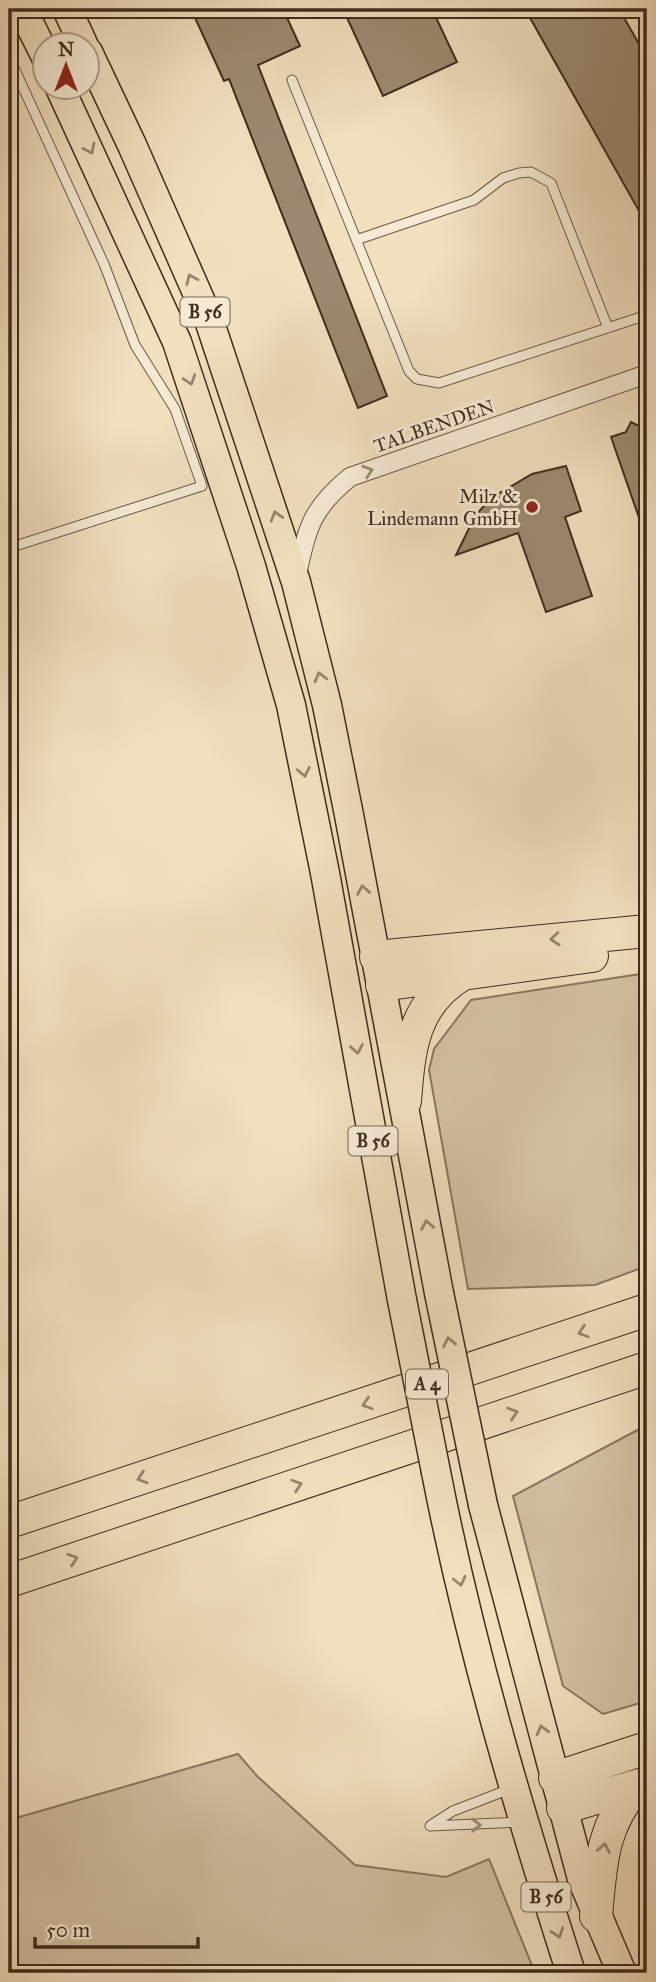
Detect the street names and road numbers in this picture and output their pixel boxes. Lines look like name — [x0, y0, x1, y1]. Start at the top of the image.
road number: B 56 — [180, 298, 230, 326]
street label: TALBENDEN — [371, 395, 497, 457]
road number: B 56 — [348, 1126, 398, 1156]
road number: A 4 — [406, 1370, 448, 1399]
road number: B 56 — [522, 1882, 570, 1912]

